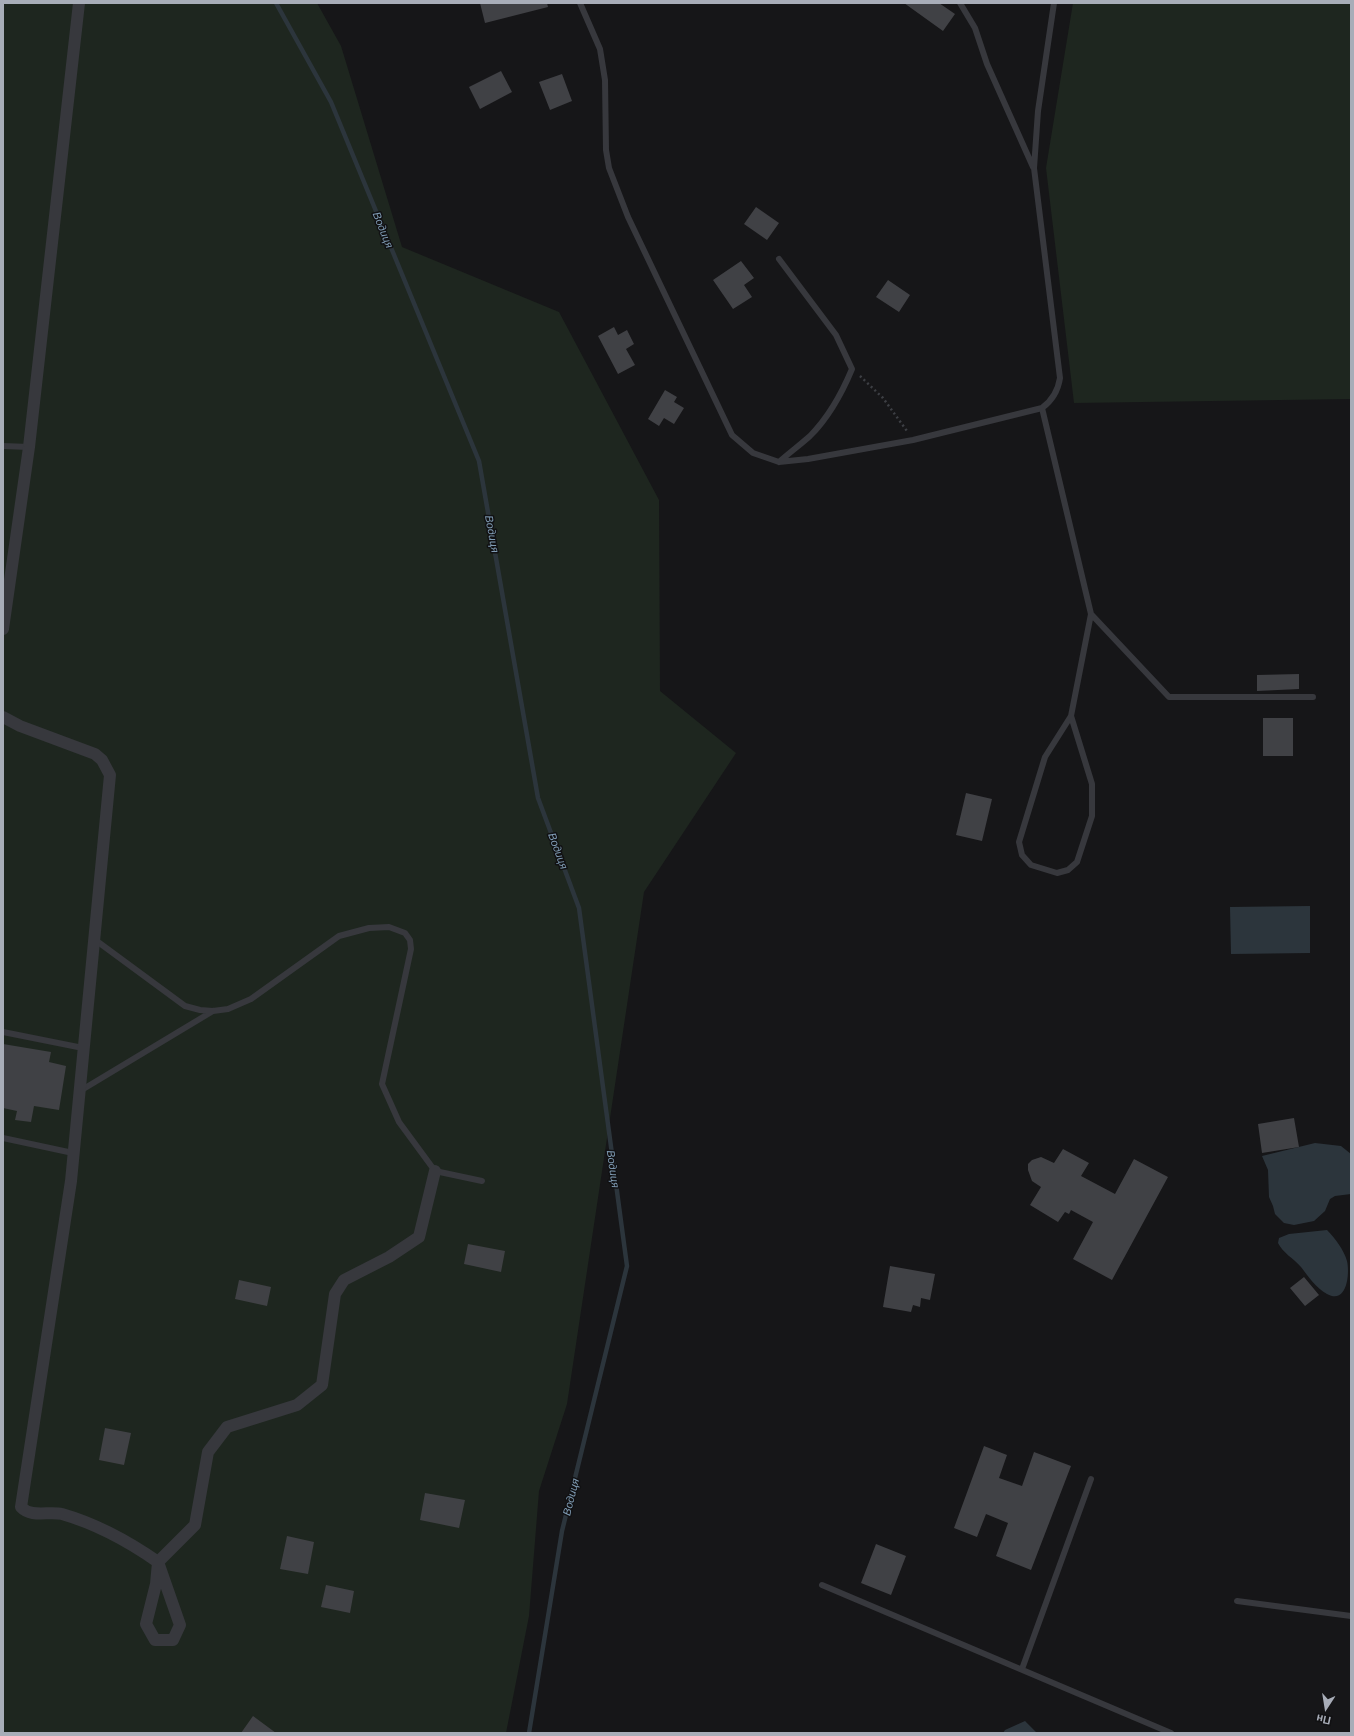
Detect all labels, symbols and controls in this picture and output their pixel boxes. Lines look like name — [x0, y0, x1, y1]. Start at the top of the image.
water label: Водиця — [370, 210, 396, 250]
water label: Водиця — [482, 514, 502, 554]
water label: Водиця — [545, 831, 571, 871]
water label: Водиця — [604, 1149, 622, 1189]
water label: Водиця — [560, 1477, 582, 1517]
north arrow — [1306, 1688, 1346, 1728]
text: Пн — [1315, 1712, 1332, 1728]

